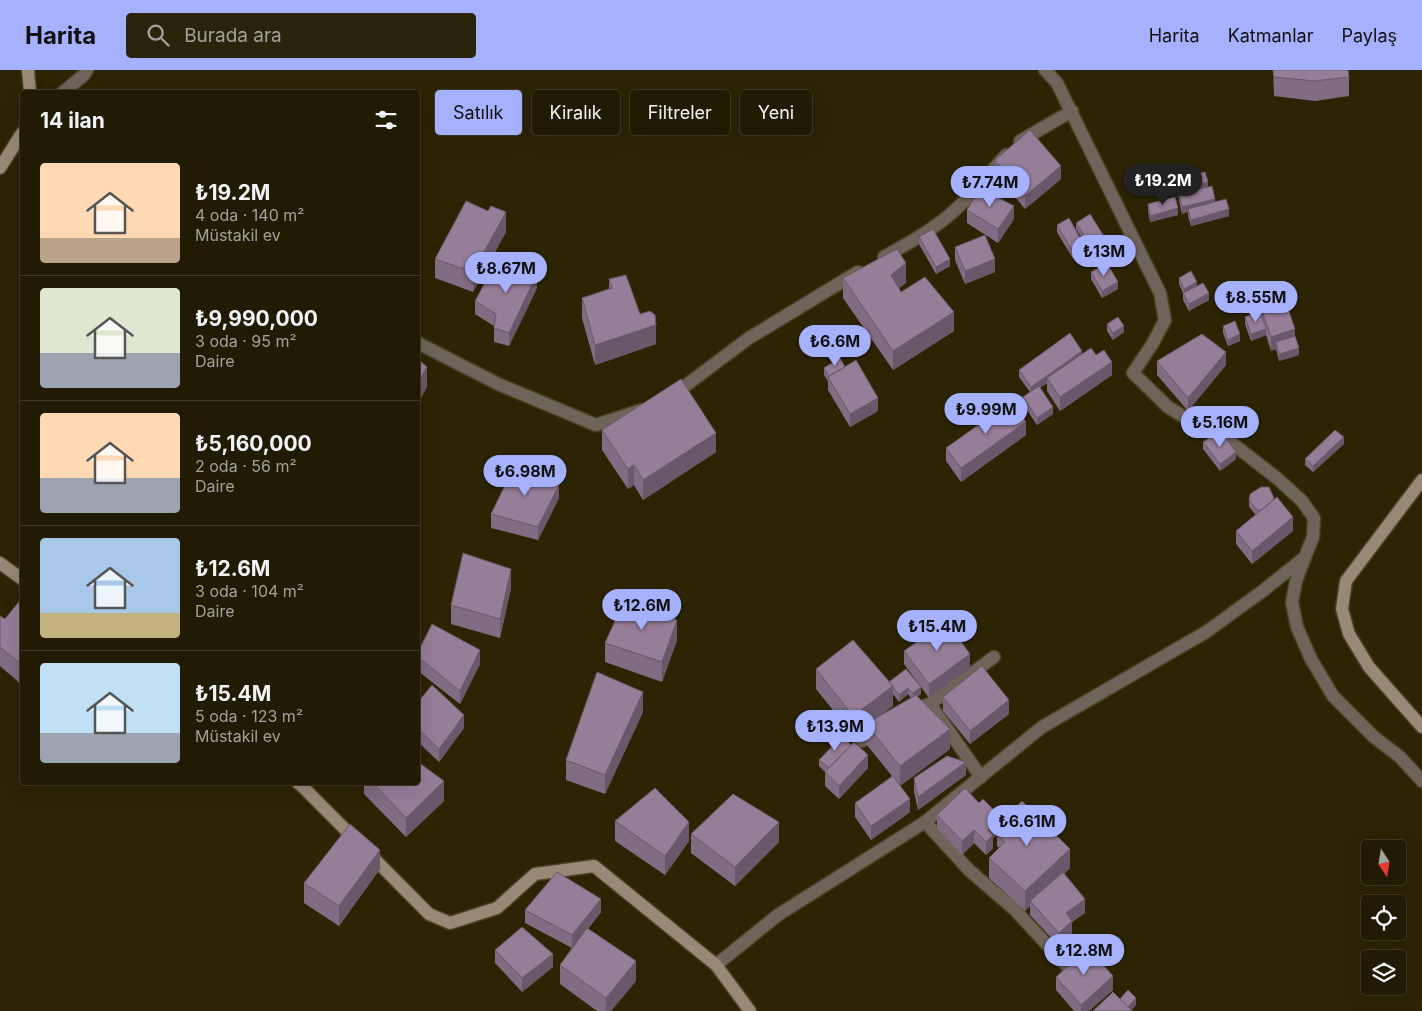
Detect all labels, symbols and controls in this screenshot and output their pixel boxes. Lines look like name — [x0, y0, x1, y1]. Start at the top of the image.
search box — [126, 13, 476, 58]
text: Harita — [25, 21, 96, 50]
icon: search — [144, 21, 172, 49]
text: Burada ara — [184, 24, 282, 47]
text: Harita — [1149, 25, 1200, 46]
text: Katmanlar — [1228, 25, 1313, 46]
text: Paylaş — [1341, 25, 1397, 46]
chip: Satılık — [435, 90, 522, 135]
chip: Kiralık — [532, 90, 620, 135]
chip: Filtreler — [630, 90, 730, 135]
chip: Yeni — [740, 90, 812, 135]
icon: filters — [372, 106, 400, 134]
text: 14 ilan — [40, 108, 105, 133]
pin: ₺19.2M — [1122, 164, 1204, 206]
pin: ₺7.74M — [949, 166, 1031, 208]
text: ₺19.2M — [1134, 170, 1192, 190]
text: ₺7.74M — [962, 172, 1018, 192]
text: ₺19.2M — [195, 180, 270, 205]
icon: home — [80, 183, 140, 243]
text: 4 oda · 140 m² — [195, 205, 304, 225]
text: Müstakil ev — [195, 225, 281, 245]
pin: ₺13M — [1074, 234, 1134, 277]
text: ₺13M — [1083, 241, 1125, 261]
pin: ₺8.67M — [465, 252, 547, 294]
text: ₺8.67M — [476, 258, 536, 278]
pin: ₺8.55M — [1215, 280, 1297, 323]
text: ₺8.55M — [1226, 287, 1287, 307]
text: ₺9,990,000 — [195, 306, 318, 331]
icon: home — [80, 308, 140, 368]
pin: ₺6.6M — [800, 324, 870, 367]
text: 3 oda · 95 m² — [195, 331, 297, 351]
text: ₺6.6M — [810, 331, 860, 351]
text: Daire — [195, 351, 235, 371]
pin: ₺9.99M — [945, 392, 1027, 435]
text: ₺9.99M — [955, 399, 1017, 419]
pin: ₺5.16M — [1179, 406, 1261, 448]
text: ₺5.16M — [1192, 412, 1248, 432]
text: ₺5,160,000 — [195, 431, 312, 456]
icon: home — [80, 433, 140, 493]
pin: ₺6.98M — [484, 454, 566, 497]
text: 2 oda · 56 m² — [195, 456, 296, 476]
text: ₺6.98M — [494, 461, 556, 481]
text: Daire — [195, 476, 235, 496]
text: ₺12.6M — [195, 556, 270, 581]
icon: home — [80, 558, 140, 618]
text: 3 oda · 104 m² — [195, 581, 304, 601]
pin: ₺12.6M — [601, 588, 683, 631]
text: ₺12.6M — [613, 595, 671, 615]
text: Daire — [195, 601, 235, 621]
pin: ₺15.4M — [896, 610, 978, 652]
text: ₺15.4M — [908, 616, 966, 636]
text: ₺15.4M — [195, 681, 271, 706]
icon: home — [80, 683, 140, 743]
text: 5 oda · 123 m² — [195, 706, 303, 726]
pin: ₺13.9M — [794, 710, 876, 752]
text: ₺13.9M — [806, 716, 864, 736]
text: Müstakil ev — [195, 726, 281, 746]
pin: ₺6.61M — [986, 804, 1068, 847]
text: ₺6.61M — [998, 811, 1056, 831]
north arrow — [1361, 840, 1406, 885]
map controls — [1361, 840, 1406, 995]
button: locate — [1361, 895, 1406, 940]
pin: ₺12.8M — [1043, 934, 1125, 976]
text: ₺12.8M — [1055, 940, 1113, 960]
button: layers — [1361, 950, 1406, 995]

